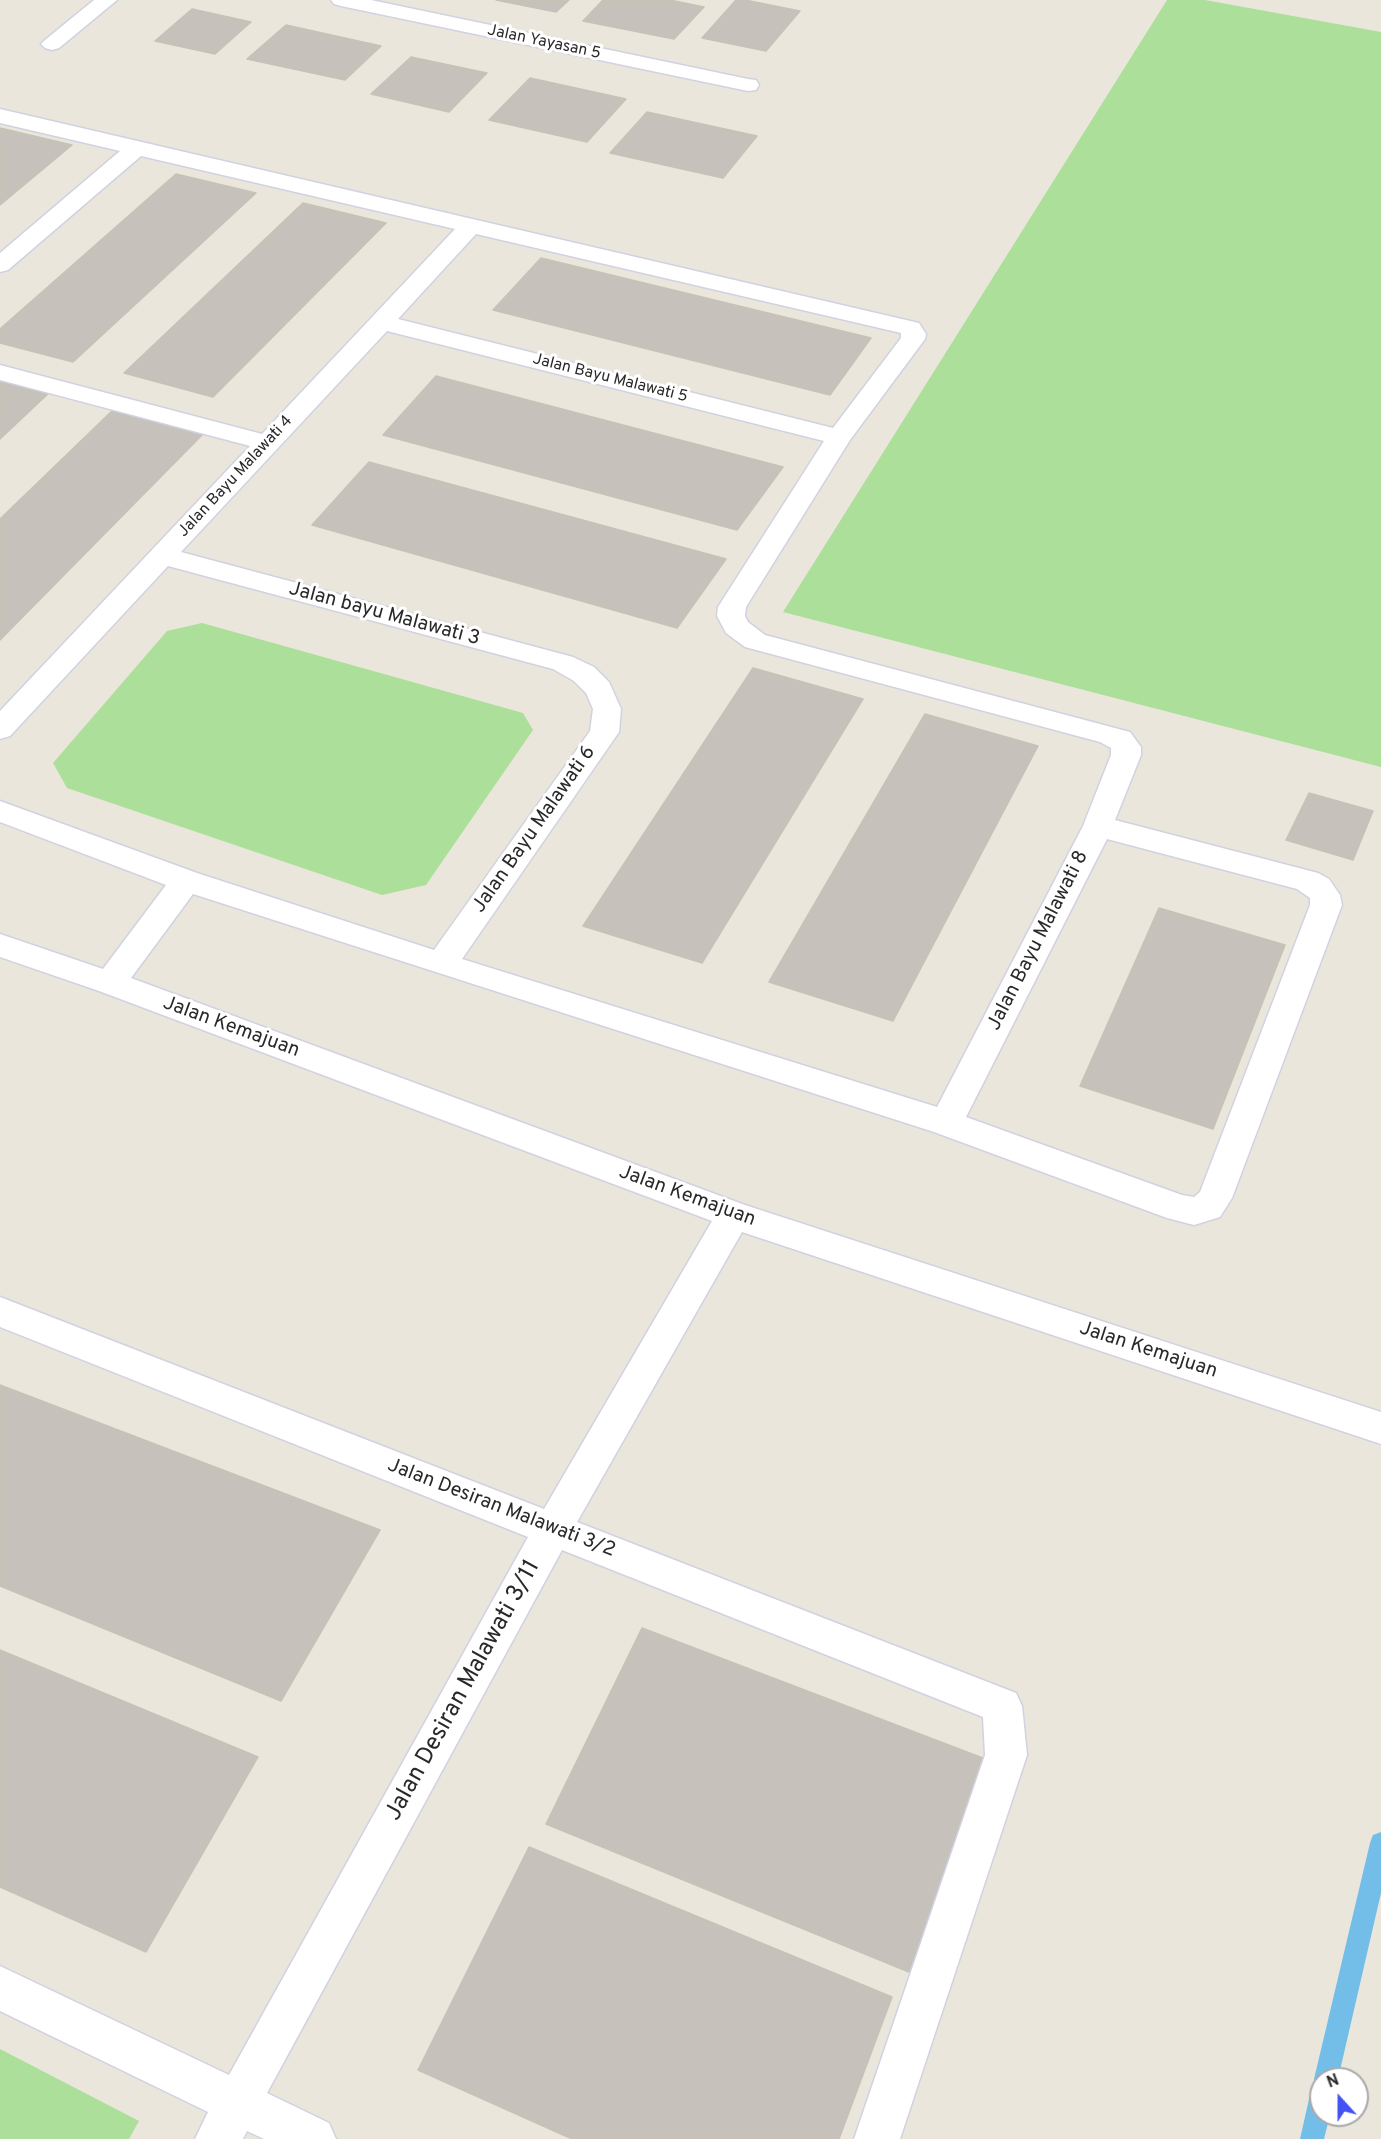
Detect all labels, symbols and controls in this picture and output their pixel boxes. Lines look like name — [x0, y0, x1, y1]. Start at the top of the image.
street label: Jalan Yayasan 5 — [486, 22, 602, 64]
street label: Jalan Bayu Malawati 5 — [530, 350, 690, 408]
street label: Jalan Bayu Malawati 4 — [175, 412, 297, 542]
street label: Jalan bayu Malawati 3 — [286, 578, 482, 652]
street label: Jalan Bayu Malawati 6 — [468, 742, 602, 918]
street label: Jalan Bayu Malawati 8 — [983, 847, 1095, 1035]
street label: Jalan Kemajuan — [159, 992, 303, 1064]
street label: Jalan Kemajuan — [615, 1161, 759, 1233]
street label: Jalan Kemajuan — [1076, 1317, 1220, 1385]
street label: Jalan Desiran Malawati 3/2 — [384, 1454, 618, 1564]
street label: Jalan Desiran Malawati 3/11 — [380, 1555, 548, 1827]
north arrow — [1309, 2067, 1369, 2127]
text: N — [1324, 2071, 1342, 2093]

